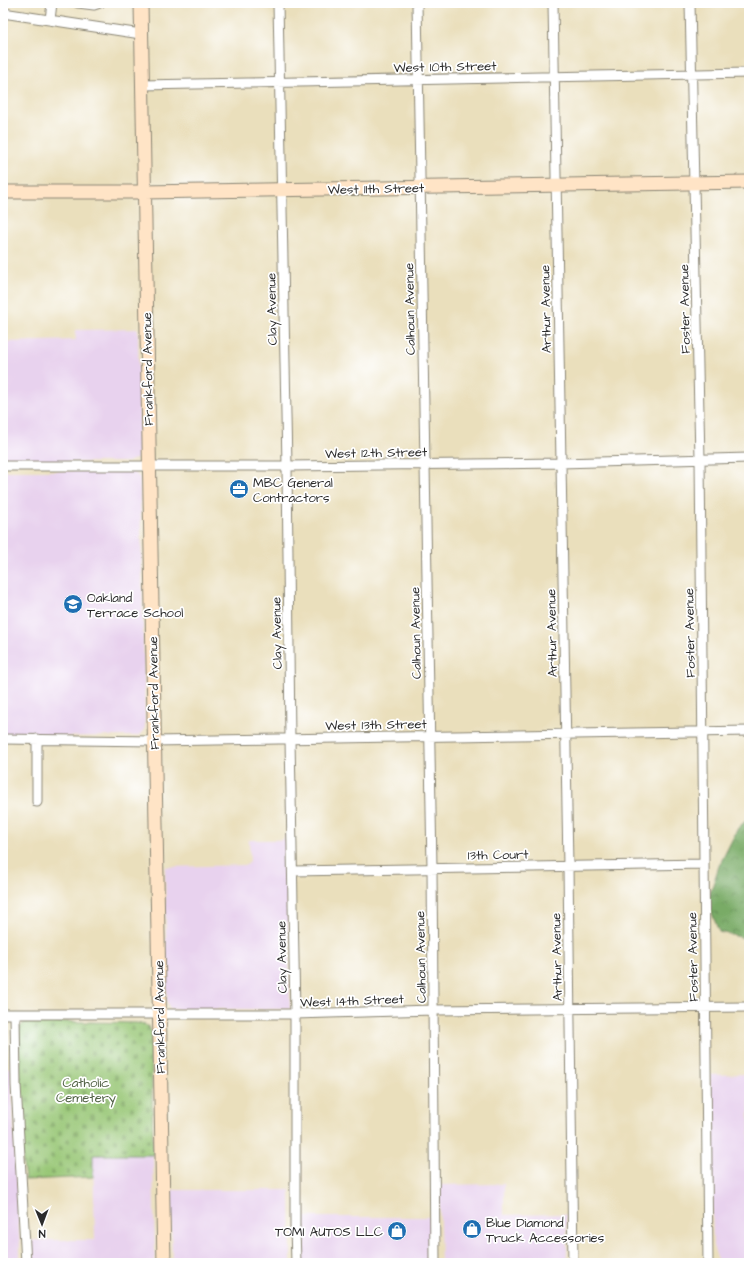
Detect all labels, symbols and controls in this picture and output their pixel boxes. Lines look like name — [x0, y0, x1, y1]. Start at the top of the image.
street label: West 10th Street — [393, 57, 497, 77]
street label: West 11th Street — [328, 179, 425, 199]
street label: Calhoun Avenue — [400, 263, 420, 355]
street label: Foster Avenue — [675, 264, 695, 354]
street label: Arthur Avenue — [536, 265, 556, 353]
street label: Clay Avenue — [262, 273, 283, 345]
street label: Frankford Avenue — [138, 312, 158, 426]
street label: West 12th Street — [325, 443, 428, 463]
place label: MBC General Contractors — [253, 474, 333, 507]
office icon: MBC General Contractors — [228, 478, 250, 500]
street label: Calhoun Avenue — [406, 587, 426, 679]
street label: Foster Avenue — [680, 588, 700, 678]
place label: Oakland Terrace School — [87, 589, 183, 622]
street label: Arthur Avenue — [542, 589, 562, 677]
school or university icon: Oakland Terrace School — [62, 593, 84, 615]
street label: Clay Avenue — [267, 597, 288, 669]
street label: Frankford Avenue — [144, 636, 164, 750]
street label: West 13th Street — [325, 715, 428, 735]
street label: 13th Court — [467, 845, 529, 865]
street label: Calhoun Avenue — [411, 911, 431, 1003]
street label: Foster Avenue — [683, 912, 703, 1002]
street label: Arthur Avenue — [547, 913, 567, 1001]
street label: Clay Avenue — [272, 921, 293, 993]
street label: Frankford Avenue — [150, 960, 170, 1074]
street label: West 14th Street — [300, 990, 405, 1012]
park label: Catholic Cemetery — [56, 1074, 116, 1108]
north arrow — [22, 1204, 62, 1244]
place label: Blue Diamond Truck Accessories — [486, 1214, 605, 1247]
shop icon: Blue Diamond Truck Accessories — [461, 1218, 483, 1240]
shop icon: TOMI AUTOS LLC — [386, 1220, 408, 1242]
place label: TOMI AUTOS LLC — [275, 1223, 383, 1241]
text: N — [38, 1226, 46, 1241]

